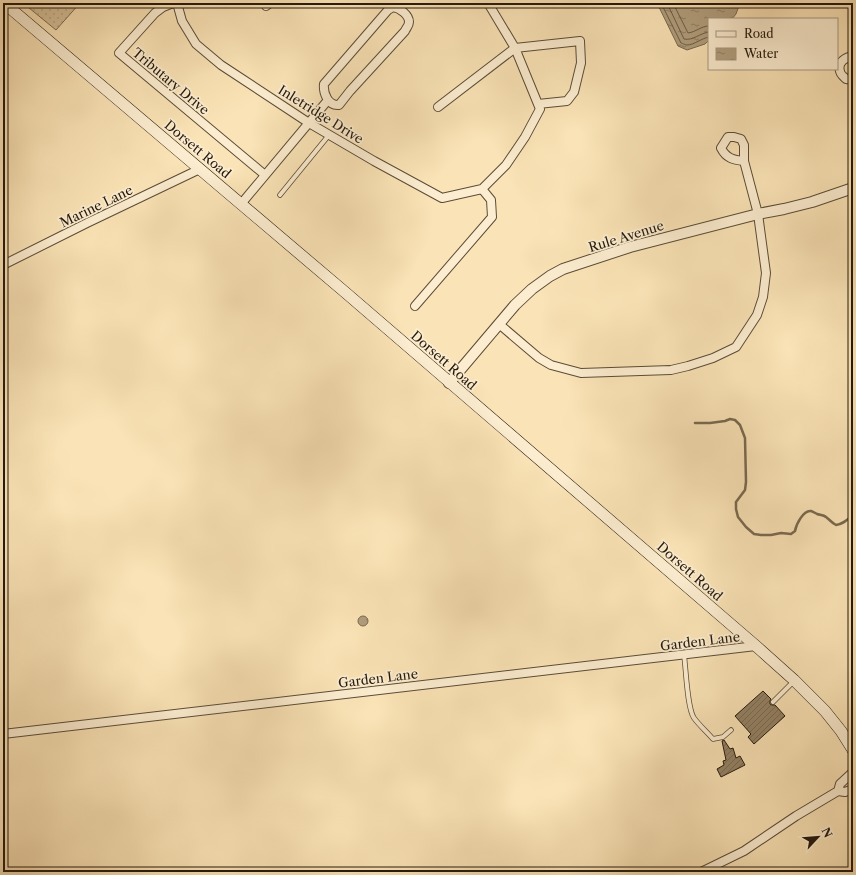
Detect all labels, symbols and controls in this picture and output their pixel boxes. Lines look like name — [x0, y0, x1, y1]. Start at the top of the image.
legend — [708, 18, 838, 70]
text: Road — [744, 26, 774, 41]
street label: Tributary Drive — [129, 44, 213, 118]
text: Water — [743, 46, 778, 61]
street label: Inletridge Drive — [275, 81, 367, 147]
street label: Dorsett Road — [162, 117, 235, 181]
street label: Marine Lane — [57, 181, 135, 231]
street label: Rule Avenue — [586, 217, 666, 255]
street label: Dorsett Road — [408, 327, 480, 393]
street label: Dorsett Road — [654, 538, 726, 604]
street label: Garden Lane — [659, 628, 741, 654]
street label: Garden Lane — [337, 665, 419, 691]
north arrow — [798, 817, 838, 857]
text: N — [819, 825, 836, 840]

